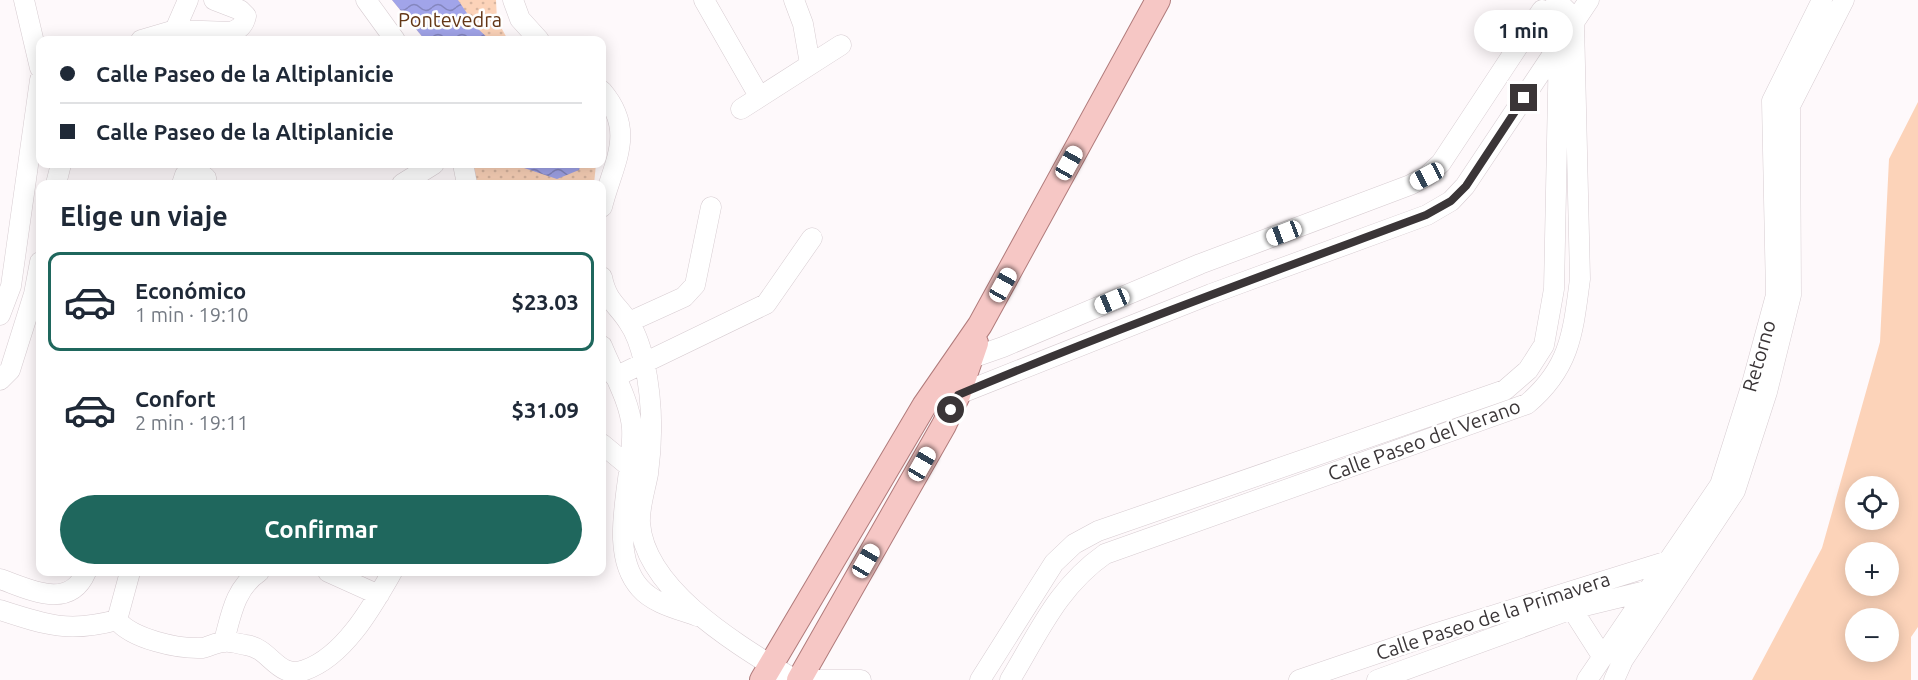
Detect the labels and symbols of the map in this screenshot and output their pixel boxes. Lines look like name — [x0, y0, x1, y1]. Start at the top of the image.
park label: Pontevedra — [398, 8, 502, 31]
callout: 1 min — [1474, 11, 1574, 53]
route end — [1510, 84, 1537, 111]
car — [1052, 143, 1086, 183]
car — [1407, 160, 1447, 192]
car — [1264, 218, 1304, 248]
car — [986, 265, 1020, 305]
car — [1092, 286, 1132, 316]
street label: Retorno — [1737, 317, 1780, 394]
street label: Calle Paseo del Verano — [1324, 394, 1523, 485]
route start — [937, 396, 964, 423]
car — [905, 444, 939, 484]
car — [849, 541, 883, 581]
street label: Calle Paseo de la Primavera — [1373, 567, 1613, 664]

